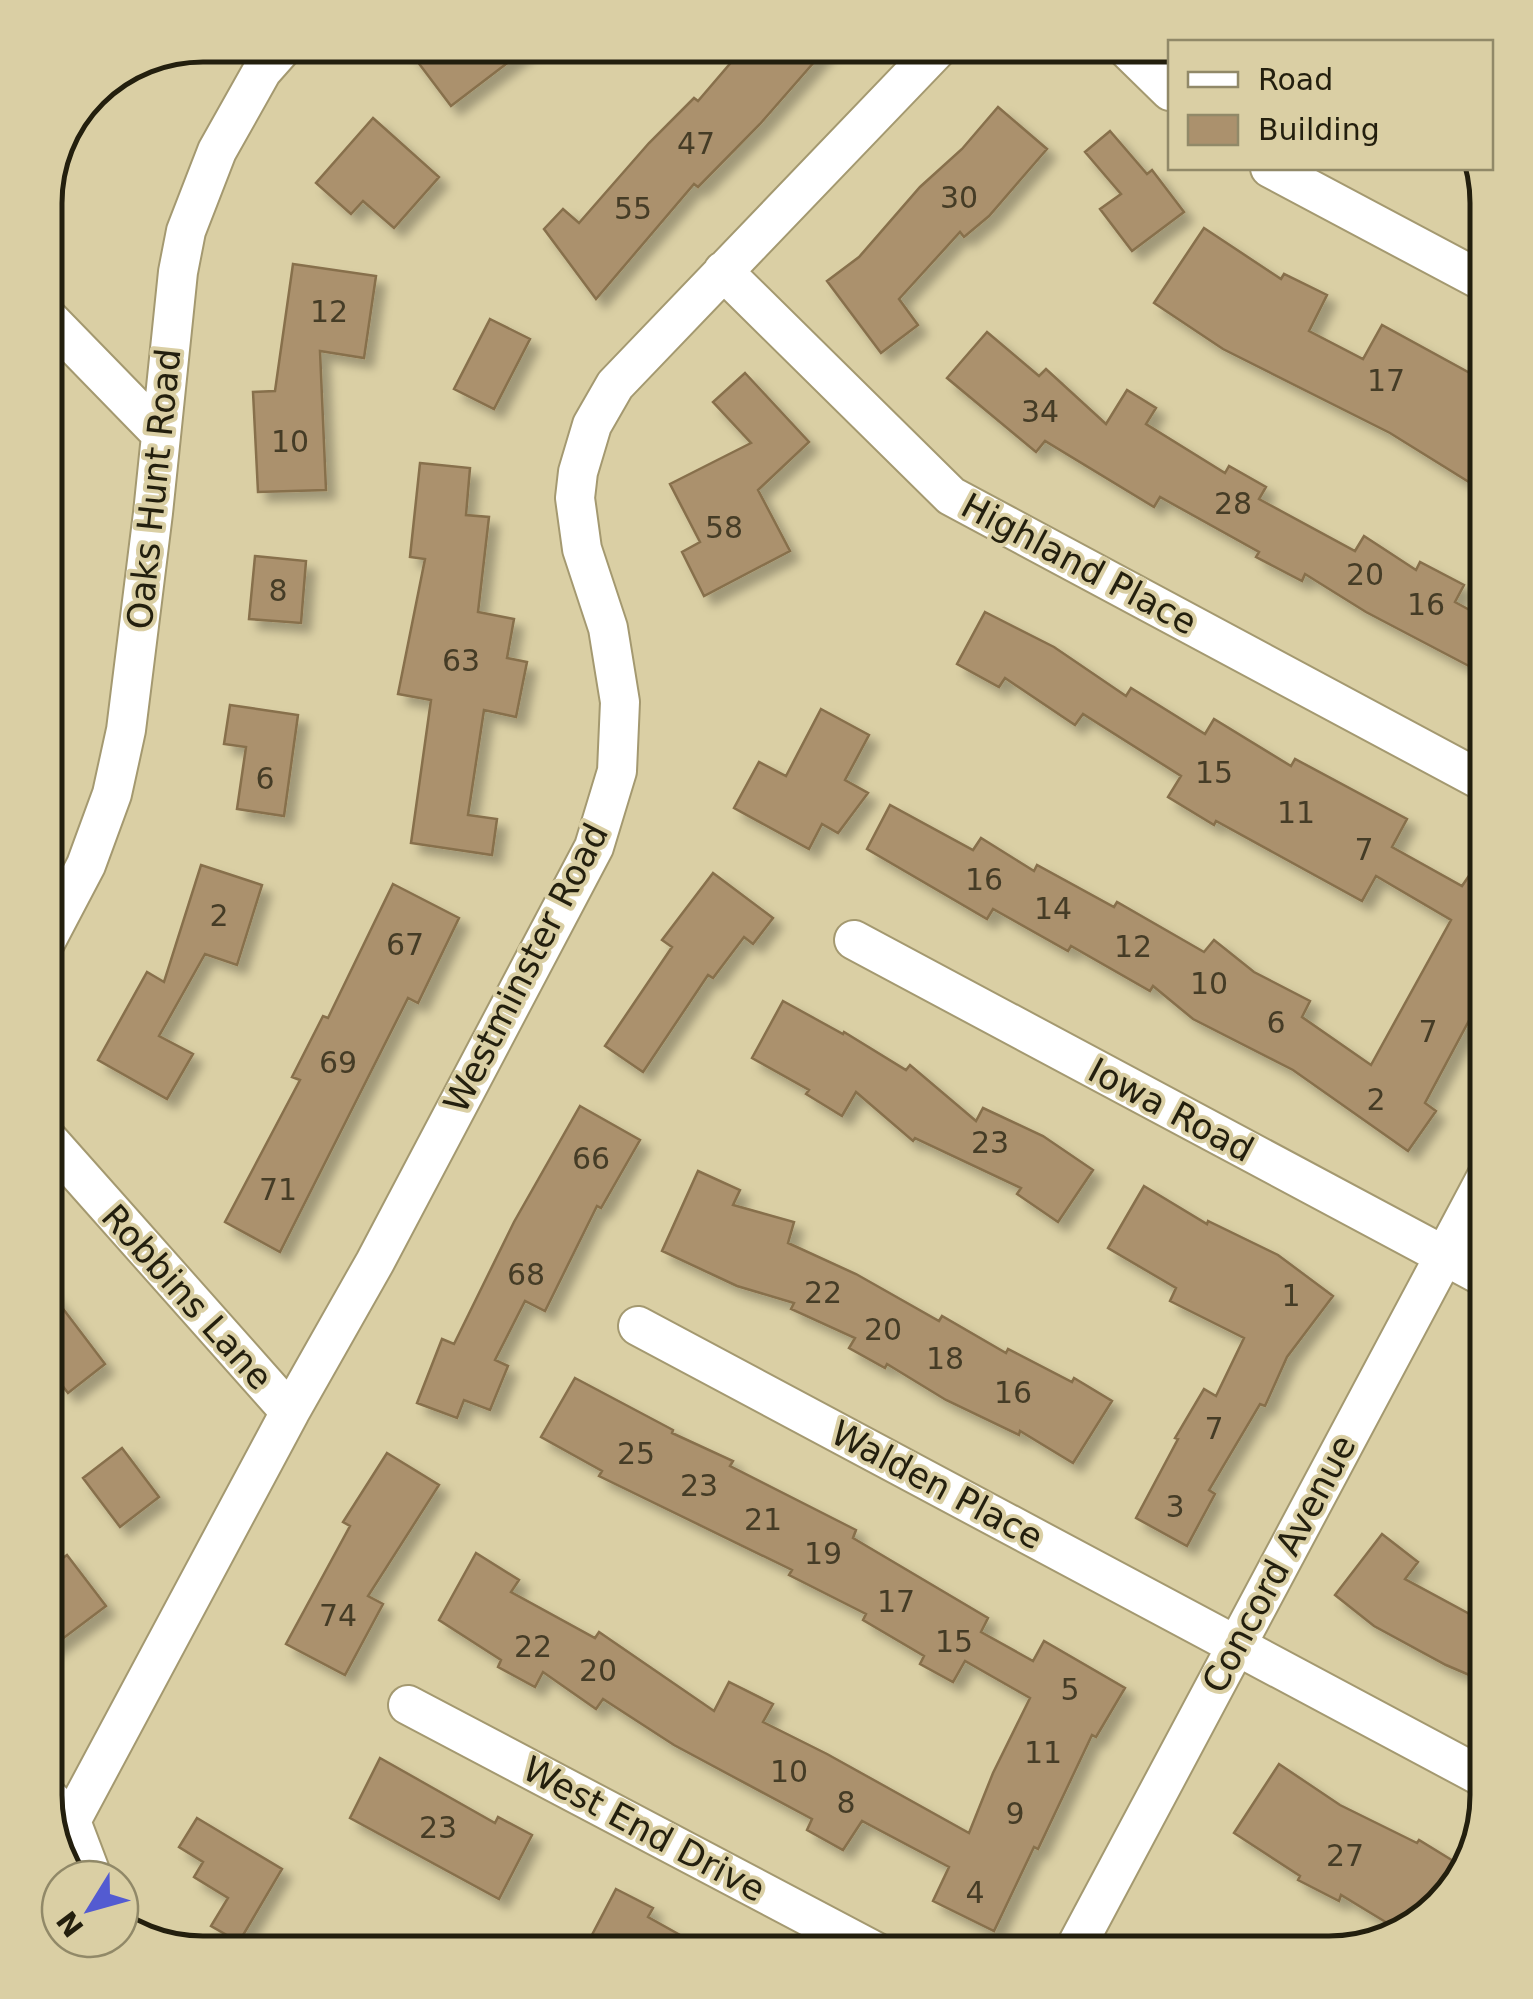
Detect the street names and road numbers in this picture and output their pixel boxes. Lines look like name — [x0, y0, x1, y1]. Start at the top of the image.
street label: Oaks Hunt Road — [119, 347, 189, 631]
street label: Highland Place — [955, 485, 1203, 643]
street label: Westminster Road — [436, 817, 616, 1119]
street label: Iowa Road — [1082, 1050, 1260, 1170]
street label: Robbins Lane — [94, 1196, 280, 1398]
street label: Walden Place — [824, 1412, 1050, 1558]
street label: Concord Avenue — [1194, 1428, 1364, 1700]
street label: West End Drive — [516, 1748, 772, 1910]

